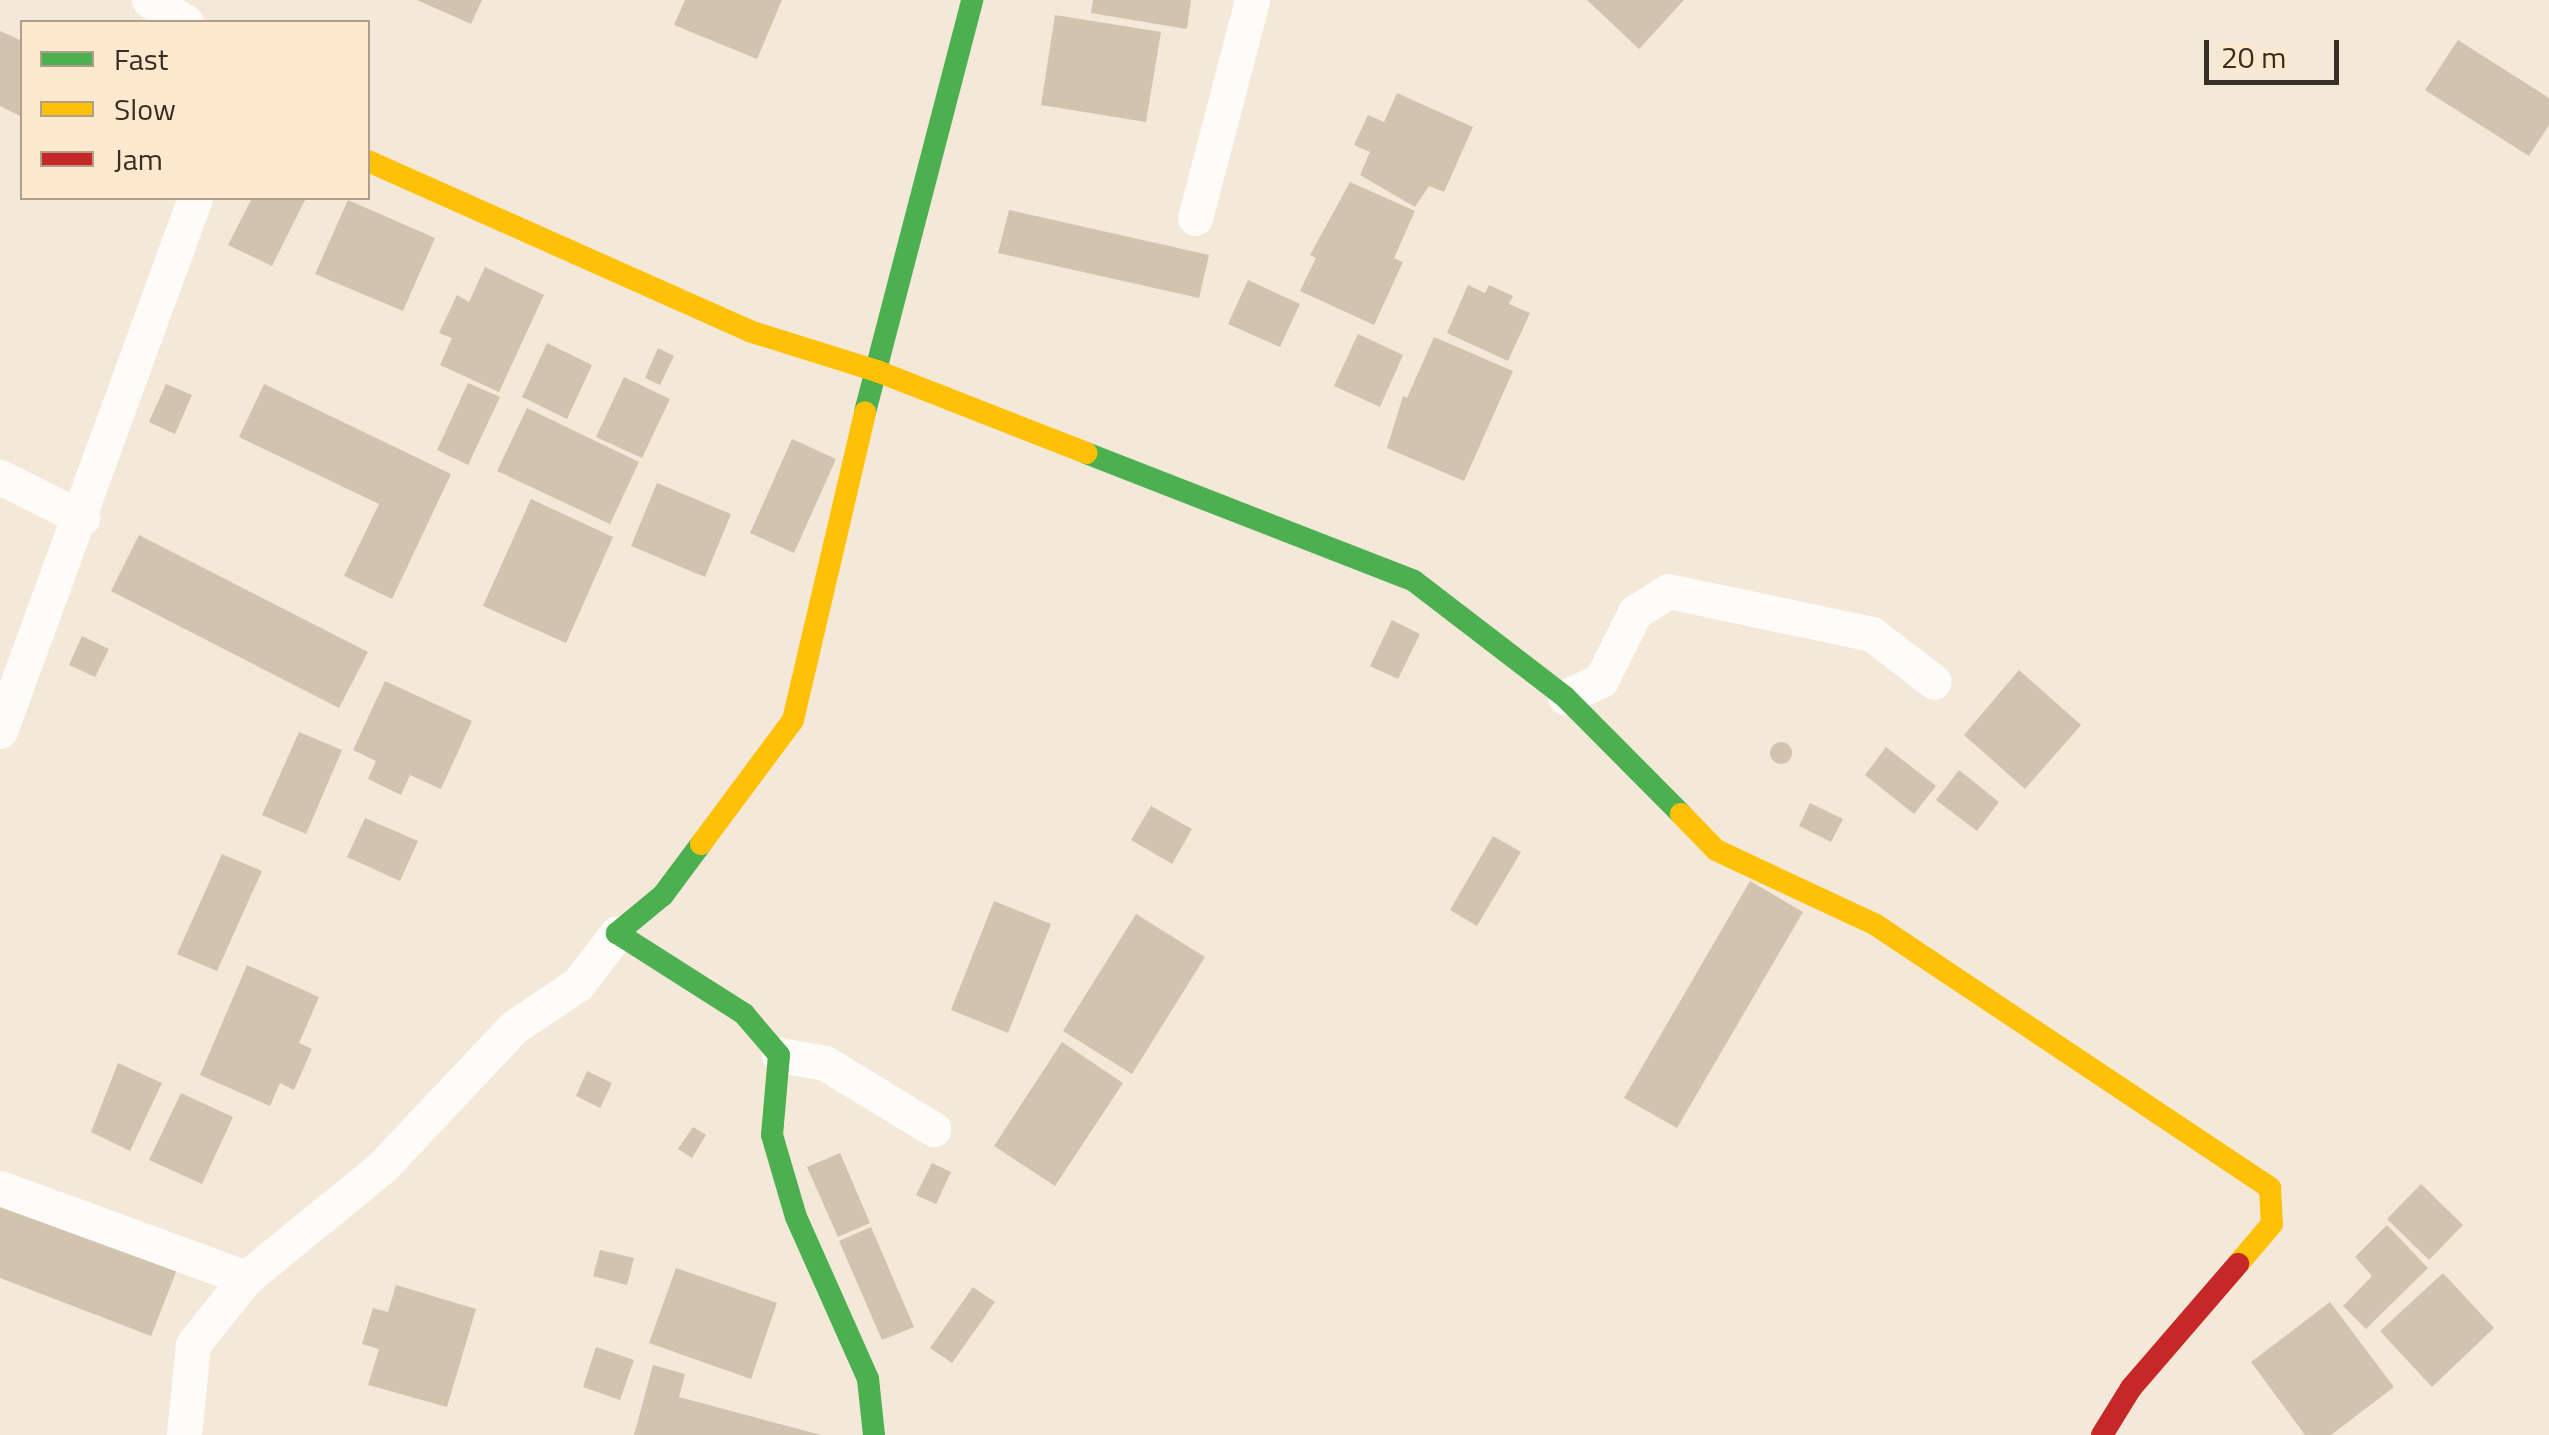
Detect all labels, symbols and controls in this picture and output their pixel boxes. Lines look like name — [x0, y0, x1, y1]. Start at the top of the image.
legend — [20, 20, 370, 200]
scale bar — [2209, 20, 2344, 82]
text: 20 m — [2221, 34, 2286, 80]
text: Fast — [114, 36, 168, 82]
text: Slow — [114, 86, 176, 132]
text: Jam — [114, 136, 163, 182]

